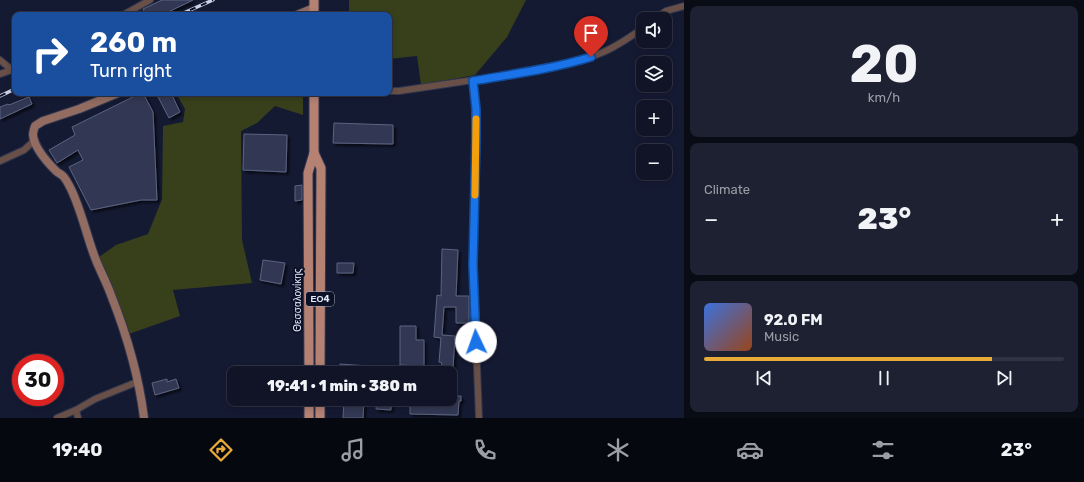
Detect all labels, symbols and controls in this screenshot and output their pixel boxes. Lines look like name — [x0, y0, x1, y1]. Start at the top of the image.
map controls — [636, 12, 672, 180]
button: sound — [636, 12, 672, 48]
pin — [574, 16, 608, 57]
icon: arrive — [580, 22, 602, 44]
text: 260 m — [90, 26, 177, 59]
icon: right — [24, 28, 76, 80]
text: 20 — [849, 33, 919, 95]
button: layers — [636, 56, 672, 92]
text: Turn right — [90, 60, 172, 82]
text: km/h — [868, 90, 900, 105]
button: + — [636, 100, 672, 136]
button: − — [636, 144, 672, 180]
text: Climate — [704, 182, 750, 197]
text: 23° — [858, 201, 911, 237]
text: − — [704, 206, 718, 233]
text: + — [1050, 206, 1064, 233]
street label: Θεσσαλονίκης — [292, 268, 304, 332]
road number: ΕΟ4 — [306, 292, 334, 306]
text: 92.0 FM — [764, 311, 823, 329]
position arrow — [455, 321, 497, 363]
text: Music — [764, 329, 799, 344]
speed limit sign: 30 — [12, 354, 64, 406]
icon: previous — [753, 367, 775, 389]
icon: pause — [873, 367, 895, 389]
icon: next — [993, 367, 1015, 389]
text: 19:41 · 1 min · 380 m — [267, 377, 417, 395]
icon: directions — [207, 436, 235, 464]
icon: music — [339, 436, 367, 464]
icon: phone — [471, 436, 499, 464]
icon: climate — [604, 436, 632, 464]
icon: car — [736, 436, 764, 464]
icon: filters — [869, 436, 897, 464]
text: 19:40 — [52, 439, 102, 461]
text: 23° — [1001, 439, 1032, 461]

